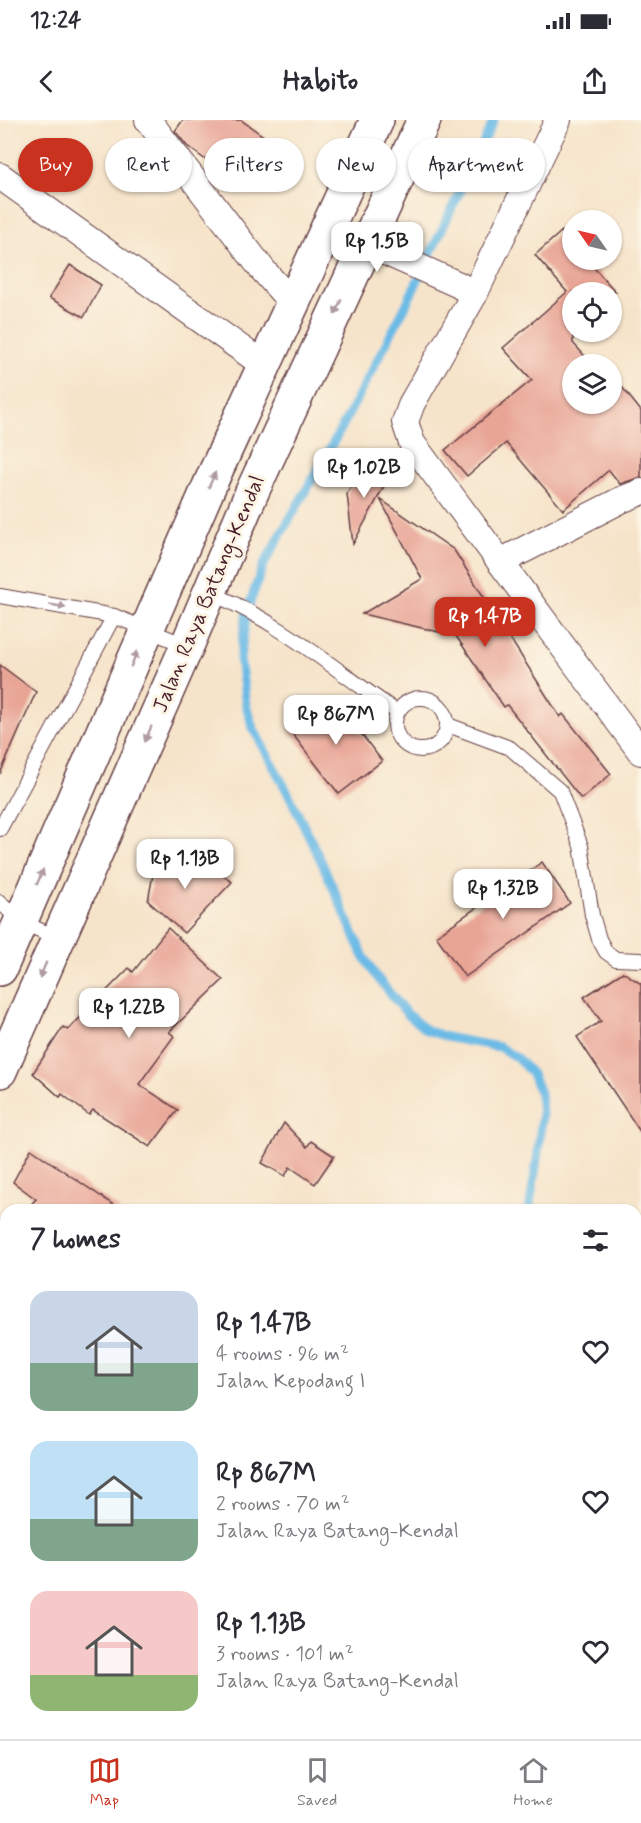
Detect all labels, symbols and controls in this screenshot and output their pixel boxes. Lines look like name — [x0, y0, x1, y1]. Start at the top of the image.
text: 12:24 — [30, 7, 81, 35]
text: Habito — [283, 64, 358, 99]
icon: back — [30, 65, 63, 98]
icon: share — [578, 65, 611, 98]
chip: Buy — [18, 138, 93, 192]
chip: Rent — [105, 138, 192, 192]
chip: Filters — [204, 138, 304, 192]
chip: New — [316, 138, 396, 192]
chip: Apartment — [408, 138, 545, 192]
north arrow — [562, 210, 622, 270]
map controls — [562, 210, 622, 414]
pin: Rp 1.5B — [322, 222, 432, 273]
text: Rp 1.5B — [345, 228, 409, 255]
button: locate — [562, 282, 622, 342]
one-way arrow — [333, 298, 342, 315]
button: layers — [562, 354, 622, 414]
pin: Rp 1.02B — [302, 448, 426, 499]
text: Rp 1.02B — [327, 454, 401, 481]
street label: Jalan Raya Batang-Kendal — [146, 471, 273, 717]
one-way arrow — [207, 471, 217, 489]
pin: Rp 1.47B — [423, 597, 547, 648]
one-way arrow — [48, 602, 67, 611]
text: Rp 1.47B — [448, 603, 522, 630]
one-way arrow — [130, 650, 139, 668]
pin: Rp 867M — [281, 695, 391, 746]
text: Rp 867M — [298, 701, 374, 728]
one-way arrow — [143, 726, 153, 744]
pin: Rp 1.13B — [123, 839, 247, 890]
text: Rp 1.13B — [151, 845, 219, 872]
one-way arrow — [35, 867, 45, 885]
pin: Rp 1.32B — [441, 869, 565, 920]
text: Rp 1.32B — [467, 875, 539, 902]
one-way arrow — [38, 961, 48, 979]
pin: Rp 1.22B — [67, 988, 191, 1039]
text: Rp 1.22B — [93, 994, 165, 1021]
text: 7 homes — [30, 1223, 121, 1257]
icon: filters — [579, 1224, 612, 1257]
text: Rp 1.47B — [216, 1307, 311, 1341]
icon: home — [78, 1315, 150, 1387]
icon: heart — [579, 1335, 612, 1368]
text: 4 rooms · 96 m² — [216, 1341, 349, 1368]
text: Jalan Kepodang I — [216, 1368, 365, 1395]
text: Rp 867M — [216, 1457, 316, 1491]
icon: home — [78, 1465, 150, 1537]
icon: heart — [579, 1485, 612, 1518]
text: 2 rooms · 70 m² — [216, 1491, 350, 1518]
text: Jalan Raya Batang-Kendal — [216, 1518, 459, 1545]
text: Rp 1.13B — [216, 1607, 306, 1641]
icon: home — [78, 1615, 150, 1687]
icon: heart — [579, 1635, 612, 1668]
text: 3 rooms · 101 m² — [216, 1641, 354, 1668]
text: Jalan Raya Batang-Kendal — [216, 1668, 459, 1695]
tab: Map — [88, 1754, 121, 1811]
tab: Saved — [297, 1754, 337, 1811]
tab: Home — [513, 1754, 553, 1811]

